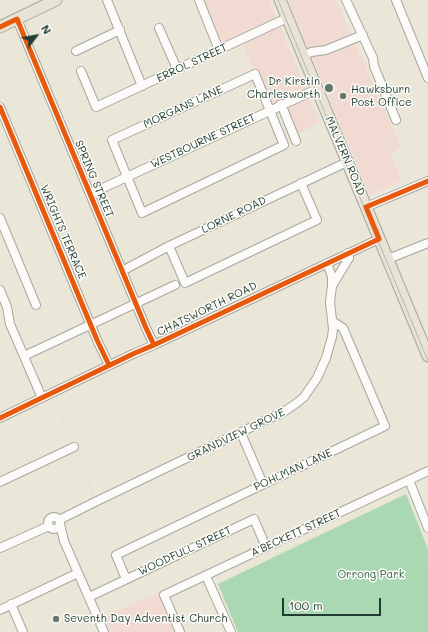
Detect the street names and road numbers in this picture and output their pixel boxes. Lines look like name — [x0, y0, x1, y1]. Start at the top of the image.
street label: ERROL STREET — [155, 41, 229, 85]
street label: MORGANS LANE — [141, 83, 225, 131]
street label: WESTBOURNE STREET — [148, 111, 258, 171]
street label: MALVERN ROAD — [322, 114, 368, 198]
street label: SPRING STREET — [72, 138, 116, 220]
street label: WRIGHTS TERRACE — [37, 183, 89, 281]
street label: LORNE ROAD — [199, 194, 269, 236]
street label: CHATSWORTH ROAD — [155, 279, 259, 339]
street label: GRANDVIEW GROVE — [185, 406, 287, 464]
street label: POHLMAN LANE — [252, 446, 334, 494]
street label: A'BECKETT STREET — [249, 506, 343, 560]
street label: WOODFULL STREET — [136, 524, 234, 578]

